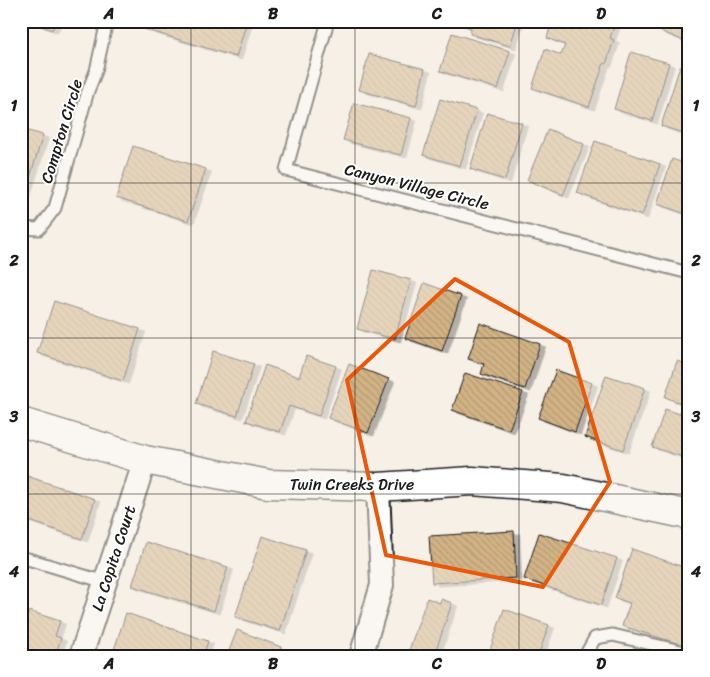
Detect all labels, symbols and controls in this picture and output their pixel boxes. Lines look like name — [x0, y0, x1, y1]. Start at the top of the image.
text: A — [103, 0, 114, 28]
text: B — [268, 0, 279, 28]
text: C — [431, 0, 443, 28]
text: D — [596, 0, 606, 28]
street label: Compton Circle — [32, 75, 91, 187]
text: 1 — [11, 91, 18, 120]
text: 1 — [693, 91, 700, 120]
street label: Canyon Village Circle — [341, 154, 492, 218]
text: 2 — [8, 246, 19, 275]
text: 2 — [690, 246, 701, 275]
text: 3 — [9, 402, 19, 431]
text: 3 — [691, 402, 701, 431]
street label: Twin Creeks Drive — [290, 470, 414, 499]
street label: La Copita Court — [83, 501, 144, 615]
text: 4 — [8, 557, 19, 586]
text: 4 — [690, 557, 701, 586]
text: A — [103, 649, 114, 677]
text: B — [268, 649, 279, 677]
text: C — [431, 649, 443, 677]
text: D — [596, 649, 606, 677]

